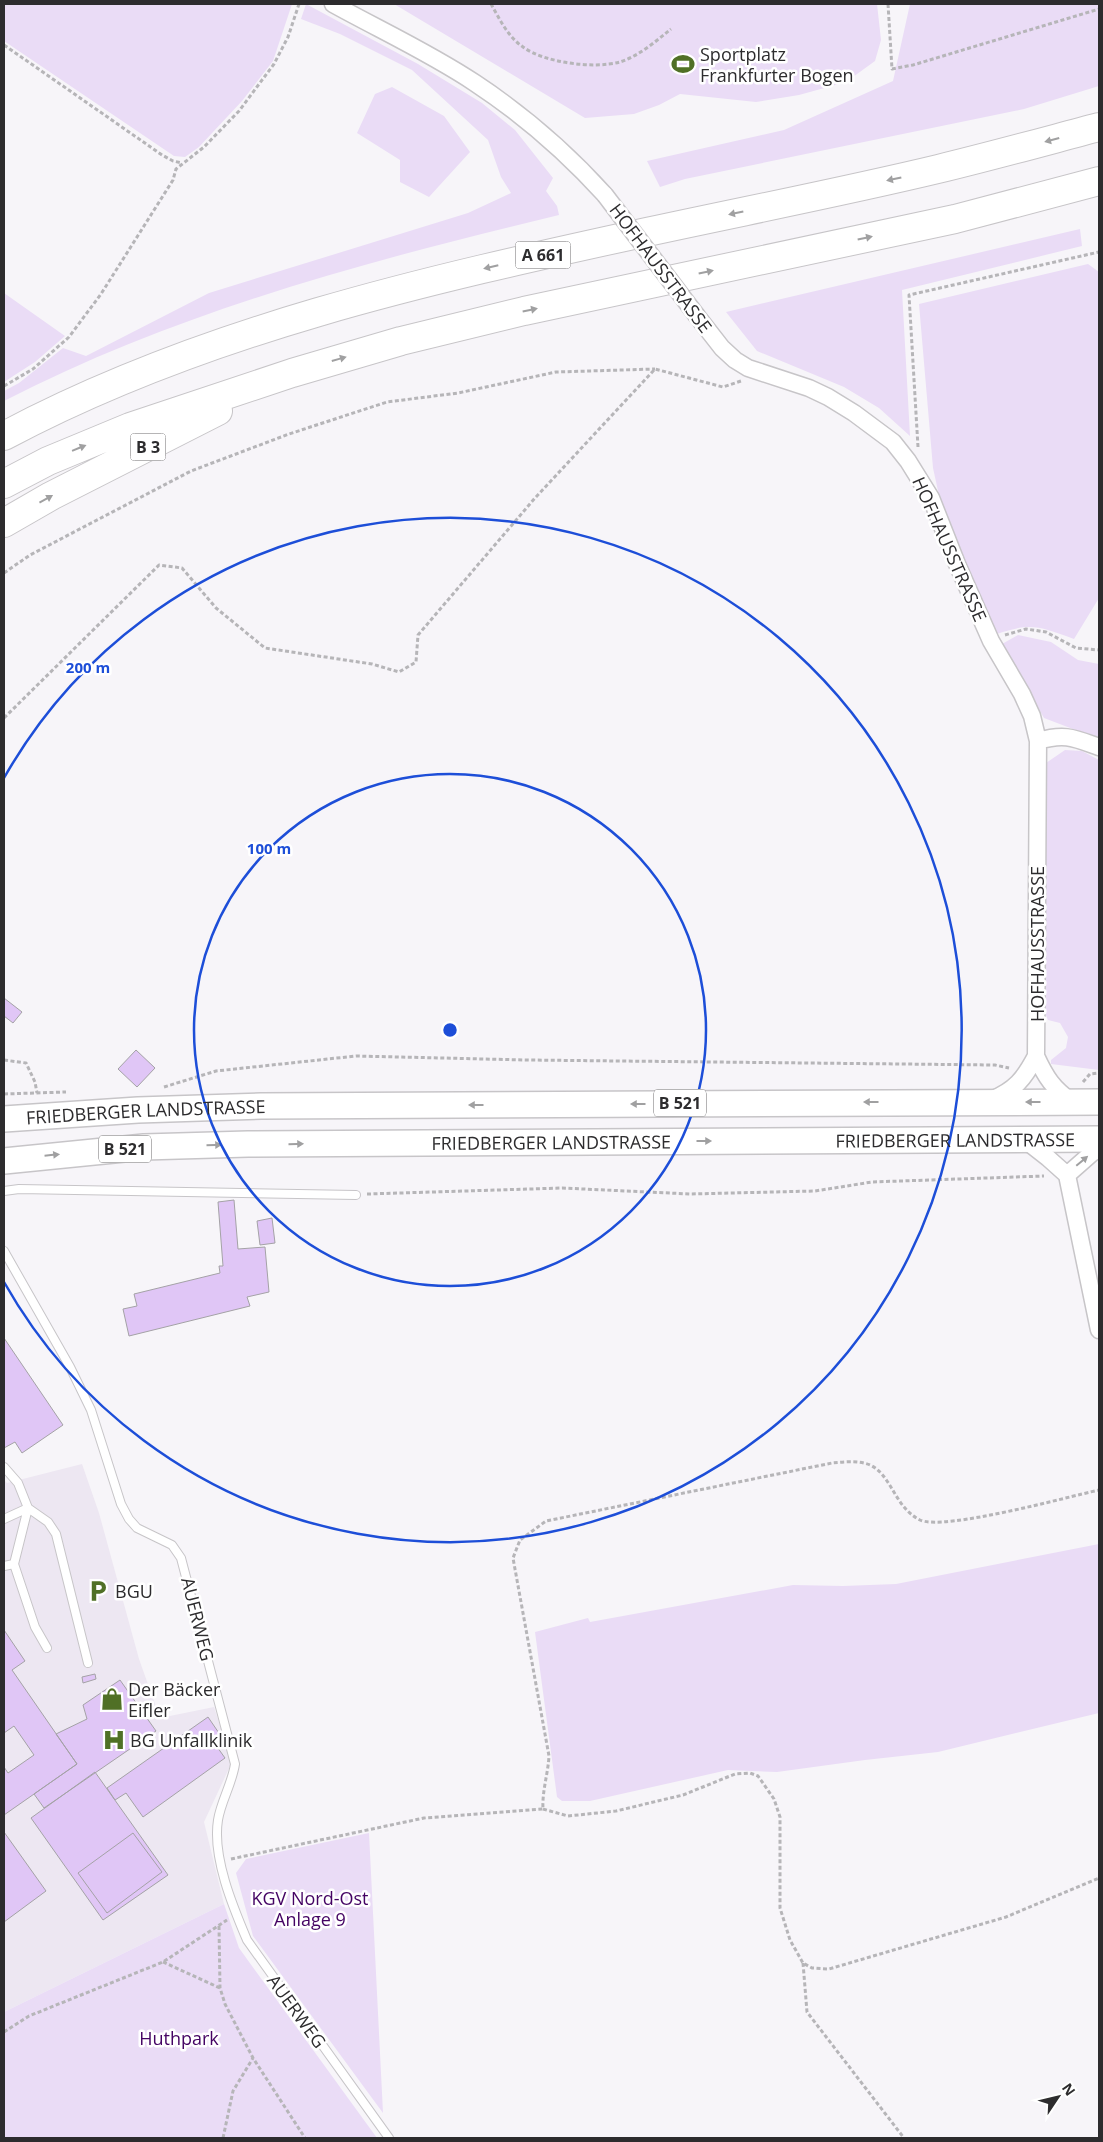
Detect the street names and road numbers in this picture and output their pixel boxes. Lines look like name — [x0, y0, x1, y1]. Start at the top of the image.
street label: HOFHAUSSTRASSE — [604, 198, 718, 338]
road number: A 661 — [516, 242, 570, 268]
road number: B 3 — [130, 434, 166, 461]
street label: HOFHAUSSTRASSE — [907, 473, 993, 625]
street label: HOFHAUSSTRASSE — [1025, 866, 1049, 1022]
road number: B 521 — [654, 1090, 706, 1116]
street label: FRIEDBERGER LANDSTRASSE — [25, 1094, 266, 1129]
street label: FRIEDBERGER LANDSTRASSE — [835, 1127, 1075, 1153]
street label: FRIEDBERGER LANDSTRASSE — [431, 1130, 671, 1155]
road number: B 521 — [99, 1136, 151, 1162]
street label: AUERWEG — [176, 1575, 220, 1663]
street label: AUERWEG — [262, 1969, 332, 2053]

